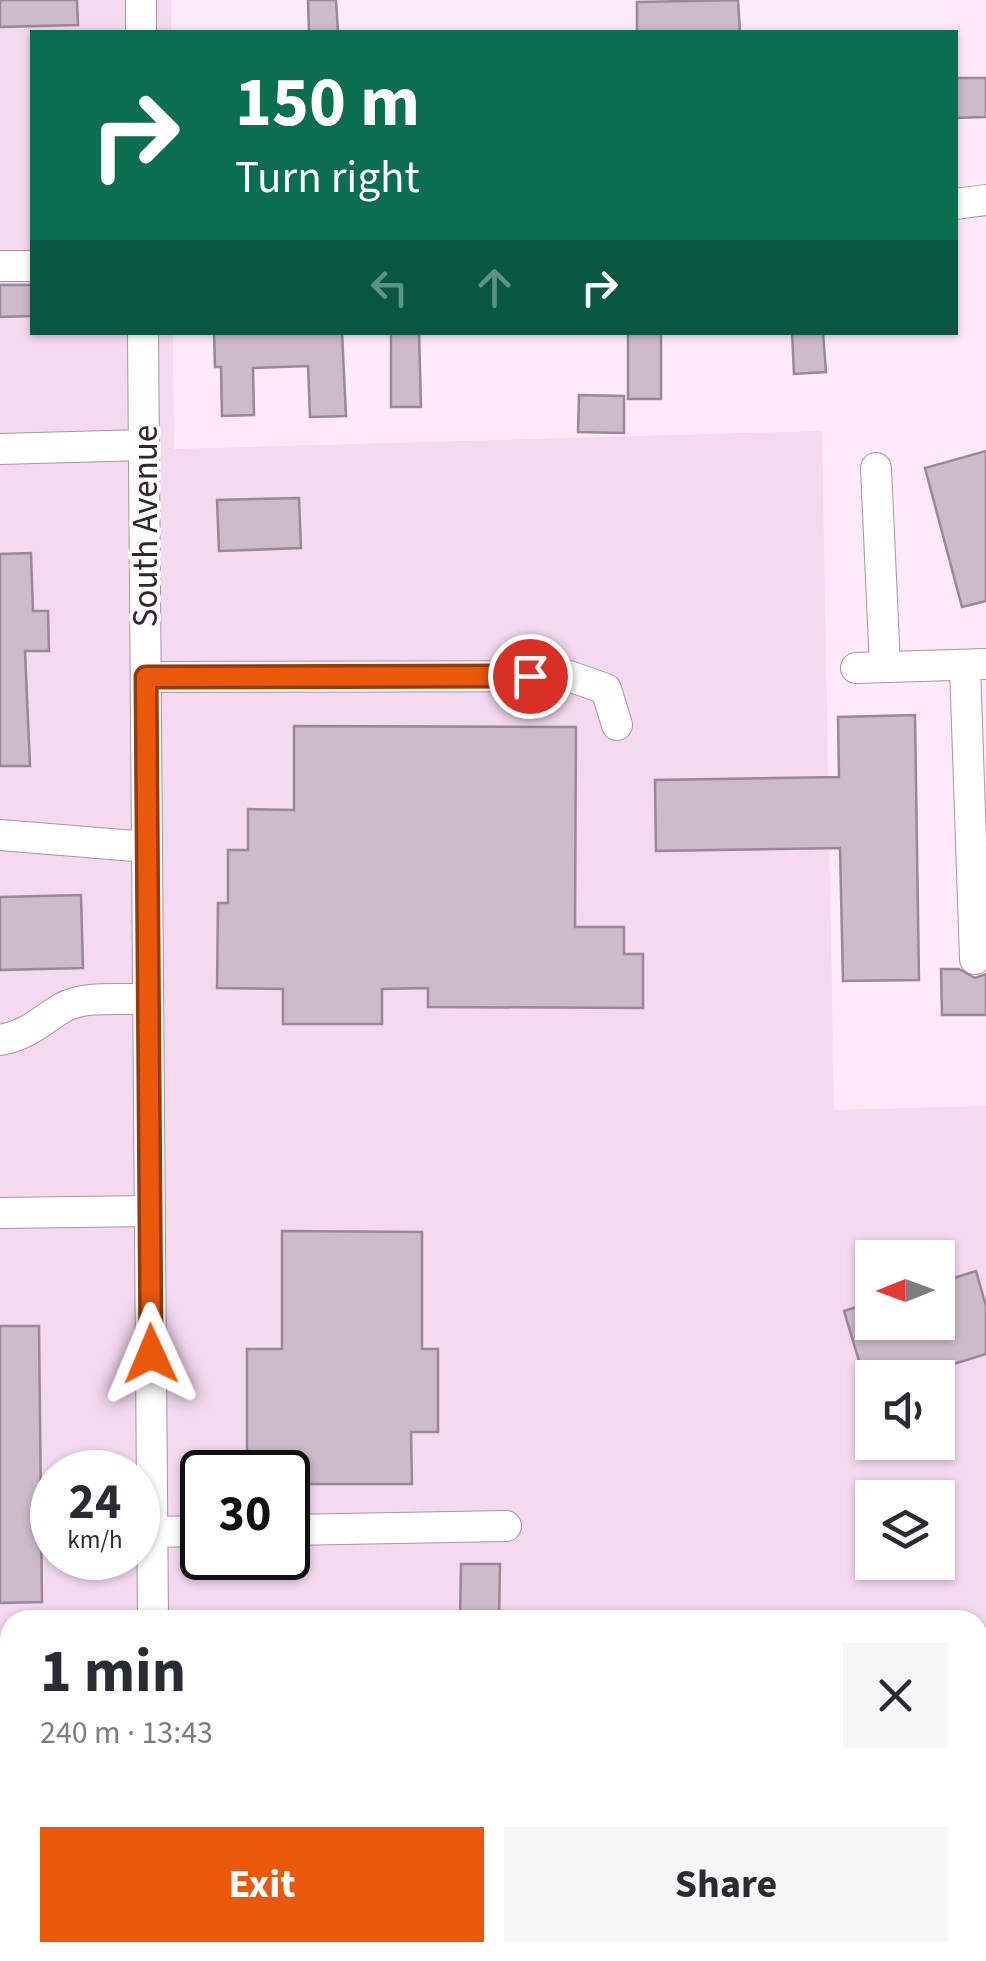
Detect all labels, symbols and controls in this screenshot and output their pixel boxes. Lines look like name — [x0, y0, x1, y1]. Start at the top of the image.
text: 150 m — [235, 53, 420, 153]
icon: right — [70, 70, 200, 200]
text: Turn right — [235, 146, 420, 210]
icon: left — [362, 260, 417, 315]
icon: ahead — [467, 260, 522, 315]
icon: right — [572, 260, 627, 315]
street label: South Avenue — [121, 425, 171, 627]
pin — [488, 634, 573, 719]
icon: arrive — [503, 649, 558, 704]
north arrow — [855, 1240, 955, 1340]
map controls — [855, 1240, 955, 1580]
position arrow — [99, 1302, 203, 1406]
button: sound — [855, 1360, 955, 1460]
speed limit sign: 30 — [180, 1450, 310, 1580]
text: 24 — [69, 1467, 121, 1538]
button: layers — [855, 1480, 955, 1580]
text: km/h — [67, 1522, 123, 1558]
text: 1 min — [40, 1630, 186, 1715]
button: close — [843, 1643, 948, 1748]
text: 240 m · 13:43 — [40, 1710, 213, 1756]
button: Exit — [40, 1827, 484, 1942]
button: Share — [504, 1827, 948, 1942]

